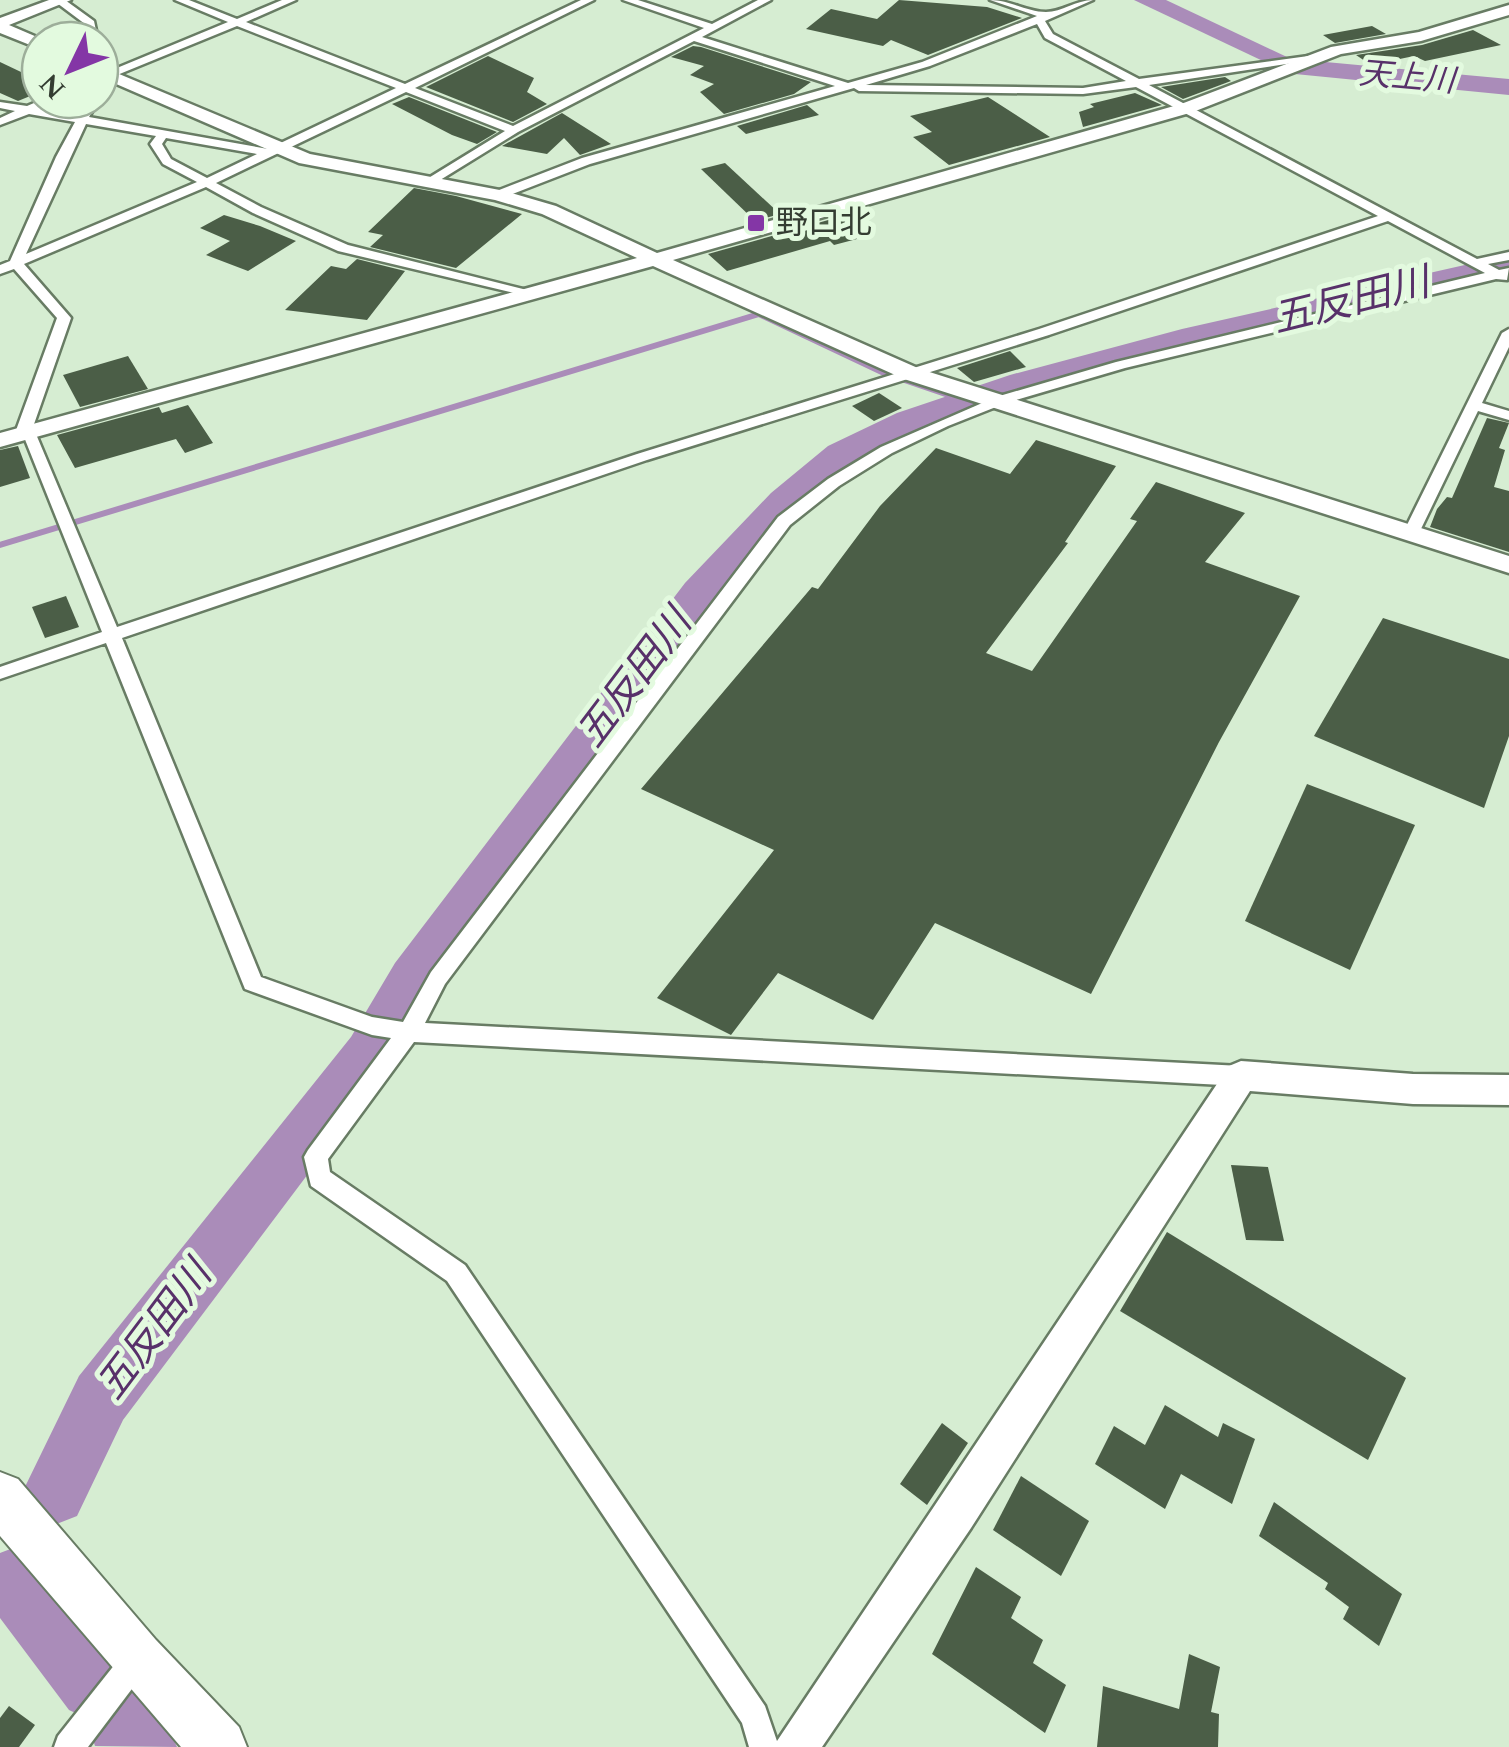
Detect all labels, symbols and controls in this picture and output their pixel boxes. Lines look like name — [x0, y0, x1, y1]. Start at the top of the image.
north arrow — [20, 20, 120, 120]
water label: 天上川 — [1357, 49, 1460, 107]
text: N — [29, 63, 76, 109]
place label: 野口北 — [776, 199, 872, 248]
marker: 野口北 — [745, 212, 767, 234]
water label: 五反田川 — [1266, 252, 1440, 351]
water label: 五反田川 — [562, 594, 710, 761]
water label: 五反田川 — [82, 1246, 230, 1413]

